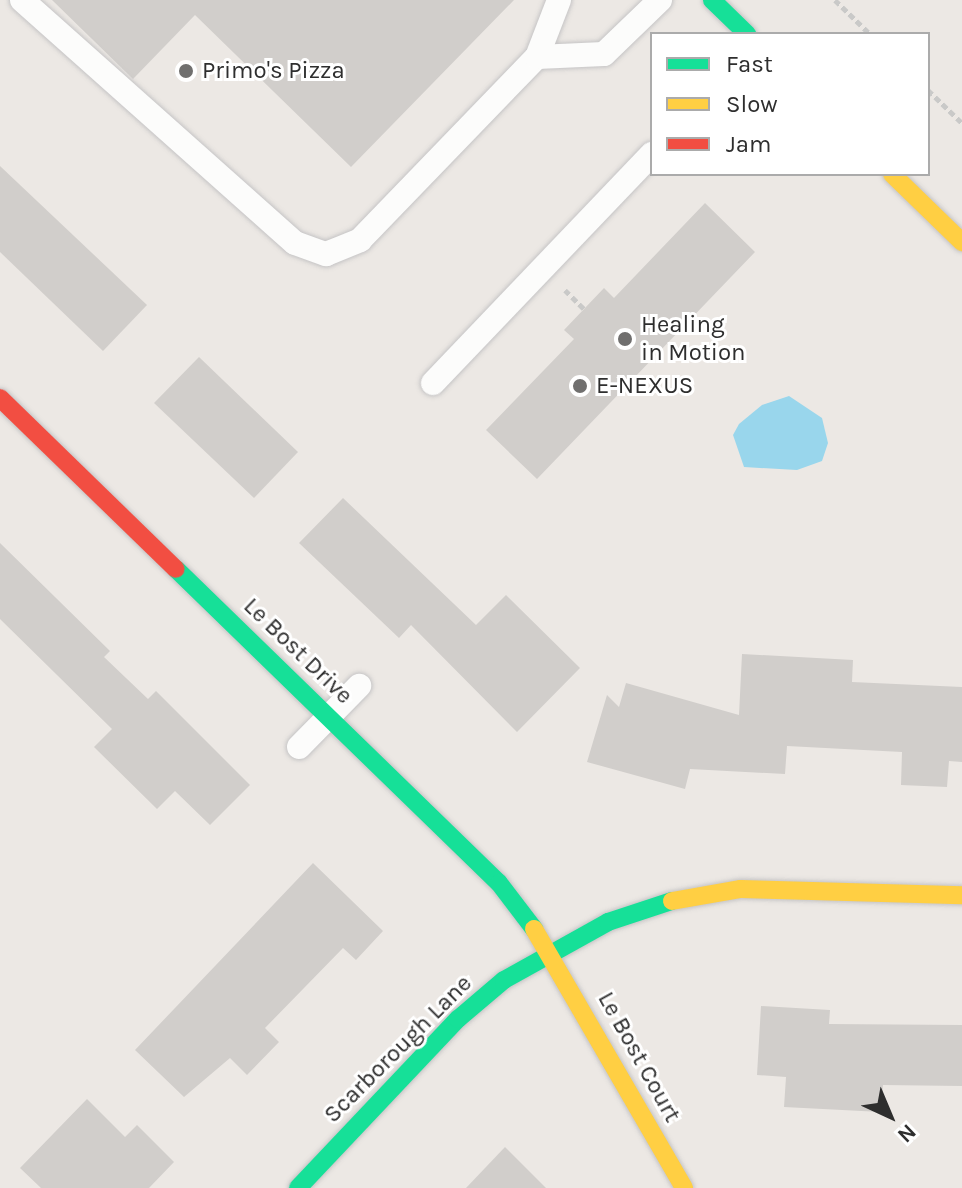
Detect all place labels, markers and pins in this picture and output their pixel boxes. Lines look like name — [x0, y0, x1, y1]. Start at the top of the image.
place label: Primo's Pizza — [202, 57, 345, 85]
marker: Primo's Pizza — [177, 62, 195, 80]
place label: Healing in Motion — [641, 311, 746, 367]
marker: Healing in Motion — [616, 330, 634, 348]
place label: E-NEXUS — [596, 372, 693, 400]
marker: E-NEXUS — [571, 377, 589, 395]

